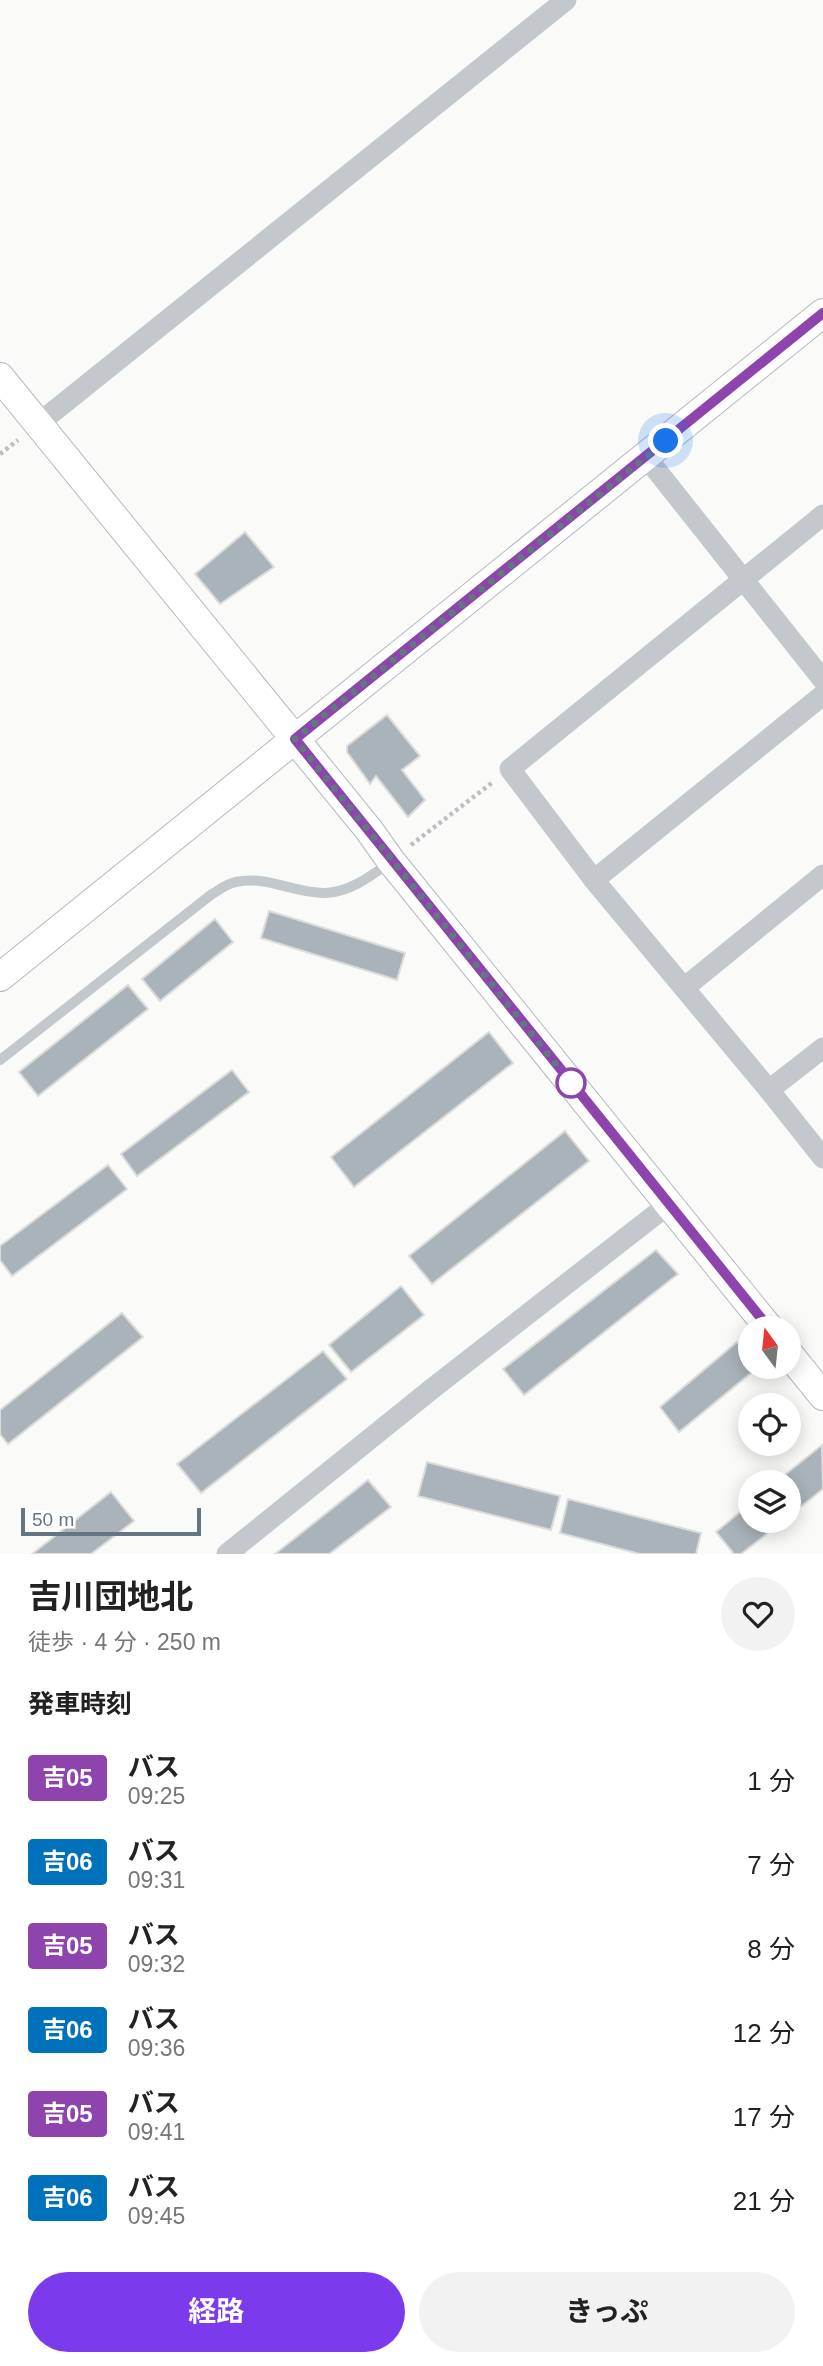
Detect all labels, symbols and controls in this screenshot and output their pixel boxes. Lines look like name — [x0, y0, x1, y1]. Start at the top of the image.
your location — [648, 423, 683, 458]
unlabelled marker — [556, 1068, 586, 1098]
north arrow — [738, 1316, 802, 1379]
map controls — [738, 1316, 801, 1533]
button: locate — [738, 1393, 801, 1456]
button: layers — [738, 1470, 801, 1533]
scale bar — [21, 1505, 201, 1537]
text: 50 m — [32, 1509, 74, 1530]
button: heart — [721, 1577, 795, 1651]
text: 吉川団地北 — [28, 1578, 193, 1615]
text: 徒歩 · 4 分 · 250 m — [28, 1629, 221, 1655]
text: 発車時刻 — [28, 1689, 132, 1719]
text: バス — [128, 1752, 180, 1782]
text: 吉05 — [42, 1764, 93, 1791]
text: 1 分 — [747, 1766, 795, 1796]
text: 09:25 — [128, 1783, 185, 1809]
text: バス — [128, 1836, 180, 1866]
text: 吉06 — [42, 1848, 93, 1875]
text: 7 分 — [747, 1850, 795, 1880]
text: 09:31 — [128, 1867, 185, 1893]
text: バス — [128, 1920, 180, 1950]
text: 吉05 — [42, 1932, 93, 1959]
text: 8 分 — [747, 1934, 795, 1964]
text: 09:32 — [128, 1951, 185, 1977]
text: バス — [128, 2004, 180, 2034]
text: 吉06 — [42, 2016, 93, 2043]
text: 12 分 — [733, 2018, 795, 2048]
text: 09:36 — [128, 2035, 185, 2061]
text: バス — [128, 2088, 180, 2118]
text: 吉05 — [42, 2100, 93, 2127]
text: 17 分 — [733, 2102, 795, 2132]
text: 09:41 — [128, 2119, 185, 2145]
text: バス — [128, 2172, 180, 2202]
text: 吉06 — [42, 2184, 93, 2211]
text: 21 分 — [733, 2186, 795, 2216]
text: 09:45 — [128, 2203, 185, 2229]
button: 経路 — [28, 2272, 405, 2352]
button: きっぷ — [419, 2272, 795, 2352]

